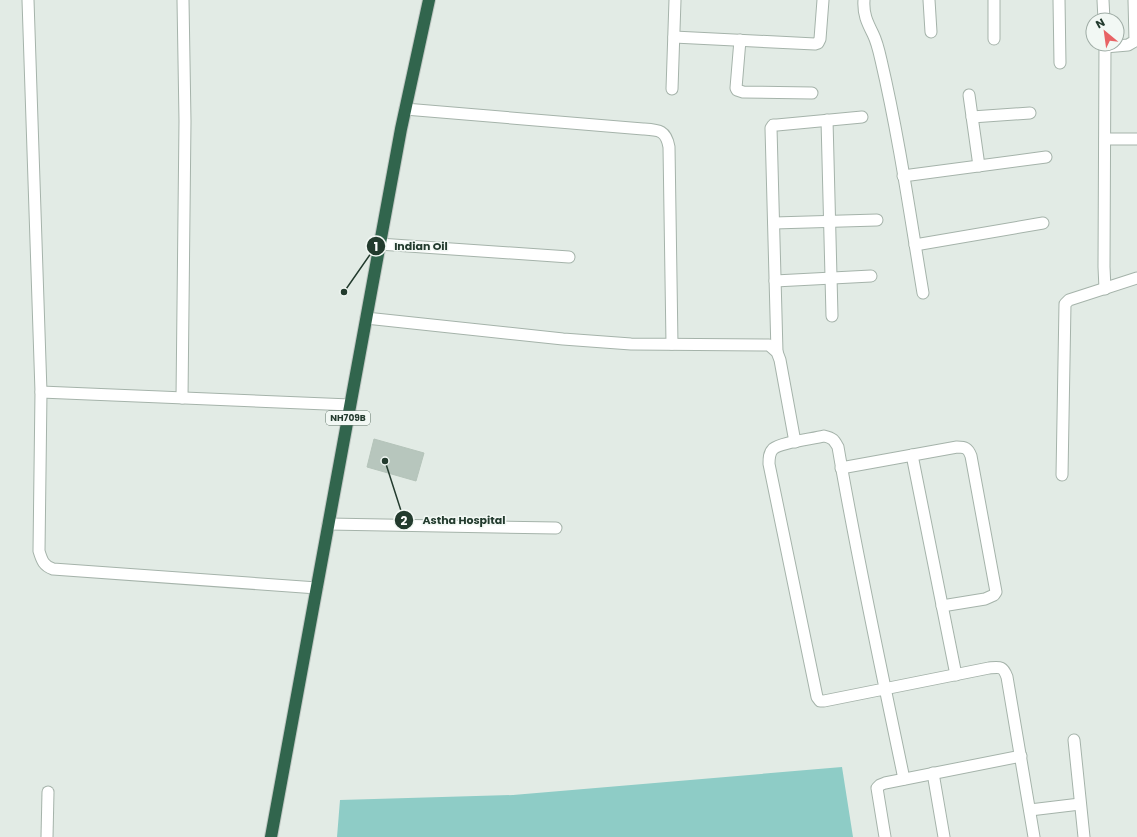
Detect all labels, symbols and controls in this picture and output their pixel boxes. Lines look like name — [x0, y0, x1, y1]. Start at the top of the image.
north arrow — [1085, 12, 1125, 52]
text: N — [1093, 14, 1108, 32]
callout: Indian Oil — [366, 235, 455, 258]
text: 1 — [374, 238, 378, 255]
text: Indian Oil — [394, 238, 448, 254]
road number: NH709B — [326, 411, 370, 425]
callout: Astha Hospital — [394, 509, 513, 532]
text: 2 — [401, 512, 408, 529]
text: Astha Hospital — [422, 512, 506, 528]

